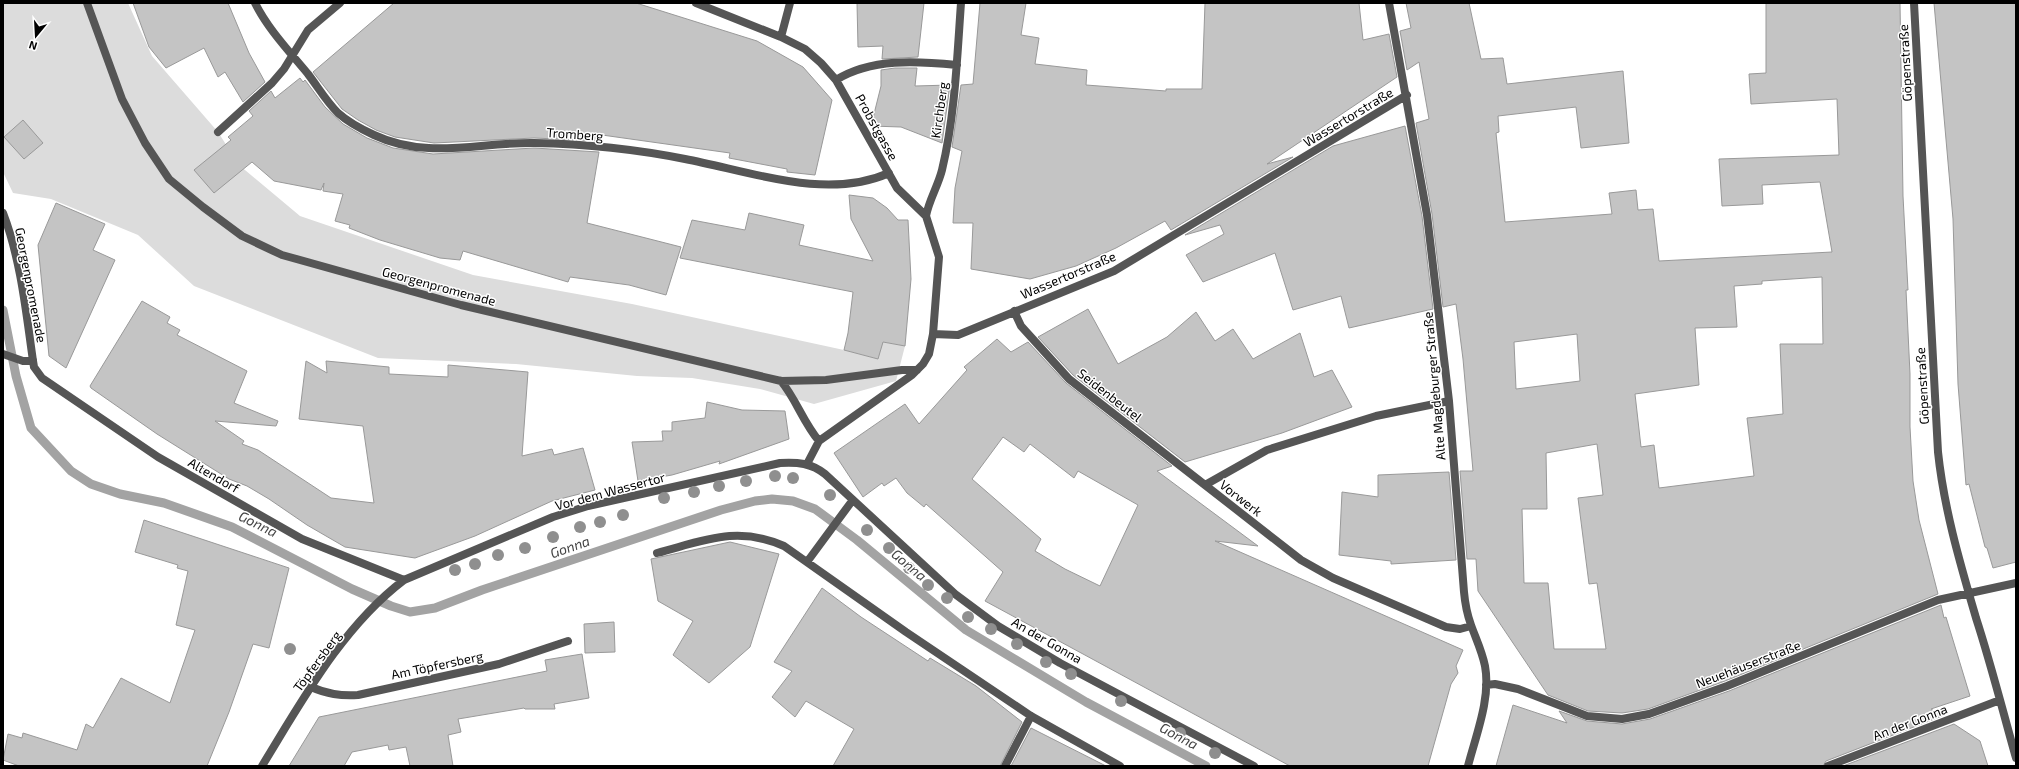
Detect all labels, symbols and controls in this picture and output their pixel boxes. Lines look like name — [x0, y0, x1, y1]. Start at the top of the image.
north arrow — [16, 16, 56, 56]
street label: Göpenstraße — [1895, 24, 1915, 102]
text: N — [27, 39, 39, 53]
street label: Kirchberg — [927, 81, 951, 139]
street label: Wassertorstraße — [1300, 84, 1396, 150]
street label: Probstgasse — [852, 91, 902, 163]
street label: Tromberg — [546, 124, 604, 144]
street label: Georgenpromenade — [12, 226, 50, 344]
street label: Wassertorstraße — [1018, 248, 1118, 302]
street label: Georgenpromenade — [380, 263, 498, 309]
street label: Alte Magdeburger Straße — [1420, 311, 1448, 461]
street label: Göpenstraße — [1912, 347, 1932, 425]
street label: Seidenbeutel — [1075, 365, 1145, 425]
street label: Altendorf — [186, 454, 243, 497]
street label: Vor dem Wassertor — [553, 469, 667, 513]
street label: Vorwerk — [1217, 476, 1266, 520]
water label: Gonna — [236, 507, 280, 540]
water label: Gonna — [548, 532, 592, 561]
water label: Gonna — [888, 545, 930, 584]
street label: An der Gonna — [1009, 613, 1085, 667]
street label: Töpfersberg — [290, 627, 344, 695]
street label: Neuehäuserstraße — [1693, 637, 1803, 691]
street label: Am Töpfersberg — [390, 647, 484, 683]
street label: An der Gonna — [1870, 700, 1950, 744]
water label: Gonna — [1157, 718, 1201, 753]

